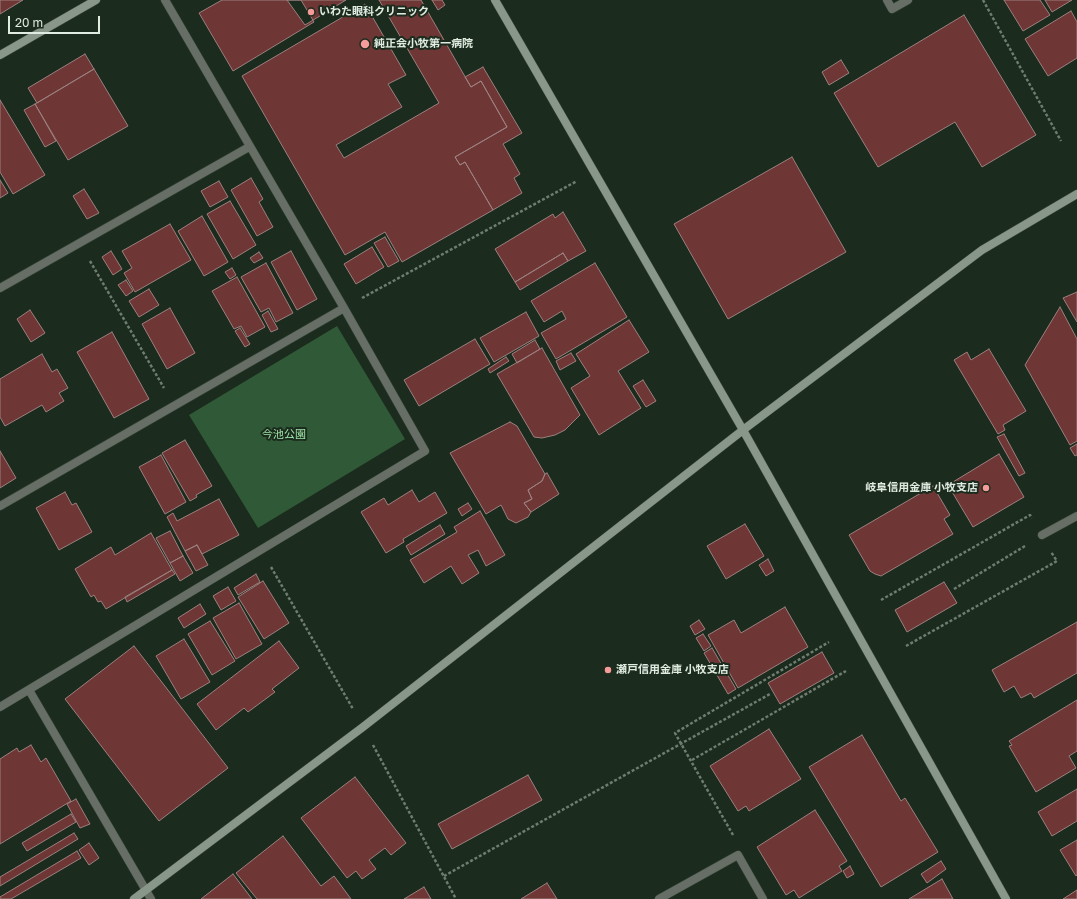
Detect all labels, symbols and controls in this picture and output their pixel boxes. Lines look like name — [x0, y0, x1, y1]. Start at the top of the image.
place label: いわた眼科クリニック — [319, 5, 429, 19]
marker: いわた眼科クリニック — [306, 7, 316, 17]
scale bar — [10, 8, 102, 34]
text: 20 m — [15, 15, 43, 30]
place label: 純正会小牧第一病院 — [374, 37, 473, 51]
marker: 純正会小牧第一病院 — [359, 38, 371, 50]
park label: 今池公園 — [262, 428, 306, 442]
place label: 岐阜信用金庫 小牧支店 — [865, 481, 978, 495]
marker: 岐阜信用金庫 小牧支店 — [981, 483, 991, 493]
place label: 瀬戸信用金庫 小牧支店 — [616, 663, 729, 677]
marker: 瀬戸信用金庫 小牧支店 — [603, 665, 613, 675]

